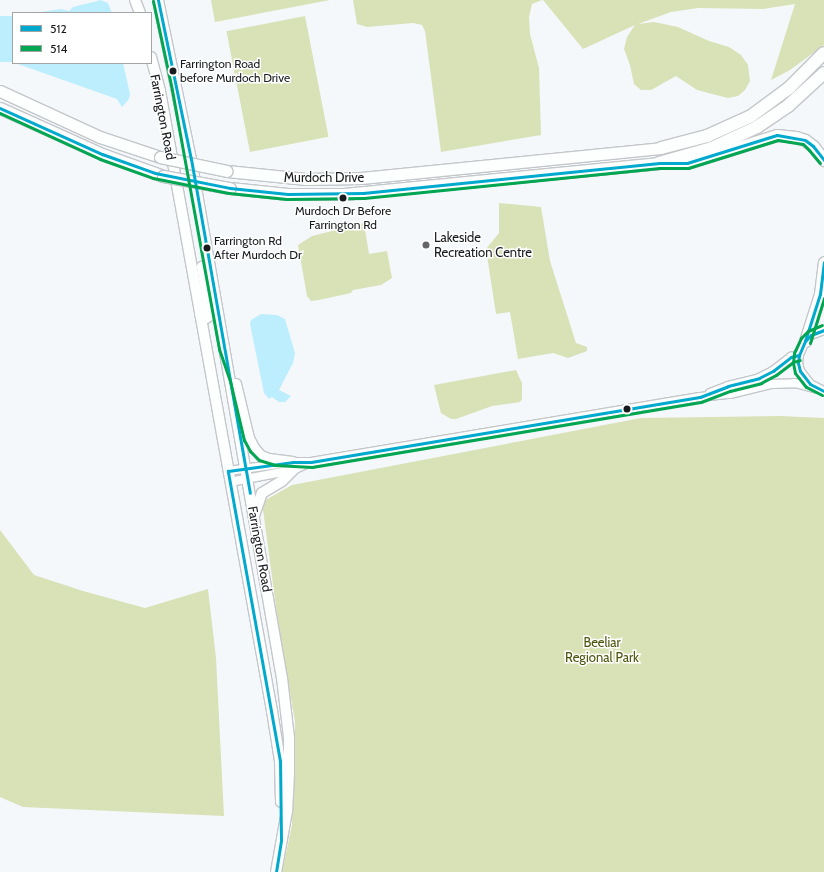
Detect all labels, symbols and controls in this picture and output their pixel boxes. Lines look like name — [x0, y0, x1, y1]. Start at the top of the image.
legend — [12, 12, 152, 64]
text: 512 — [50, 21, 67, 36]
text: 514 — [50, 41, 67, 56]
place label: Farrington Road before Murdoch Drive — [180, 57, 290, 85]
marker: Farrington Road before Murdoch Drive — [168, 66, 178, 76]
street label: Farrington Road — [147, 73, 179, 161]
street label: Murdoch Drive — [284, 169, 364, 185]
marker: Murdoch Dr Before Farrington Rd — [338, 193, 348, 203]
place label: Murdoch Dr Before Farrington Rd — [295, 204, 391, 232]
place label: Lakeside Recreation Centre — [434, 230, 532, 261]
place label: Farrington Rd After Murdoch Dr — [214, 234, 302, 262]
marker: Lakeside Recreation Centre — [421, 240, 431, 250]
marker: Farrington Rd After Murdoch Dr — [202, 243, 212, 253]
unlabelled marker — [622, 404, 632, 414]
street label: Farrington Road — [245, 505, 275, 593]
park label: Beeliar Regional Park — [565, 635, 639, 666]

